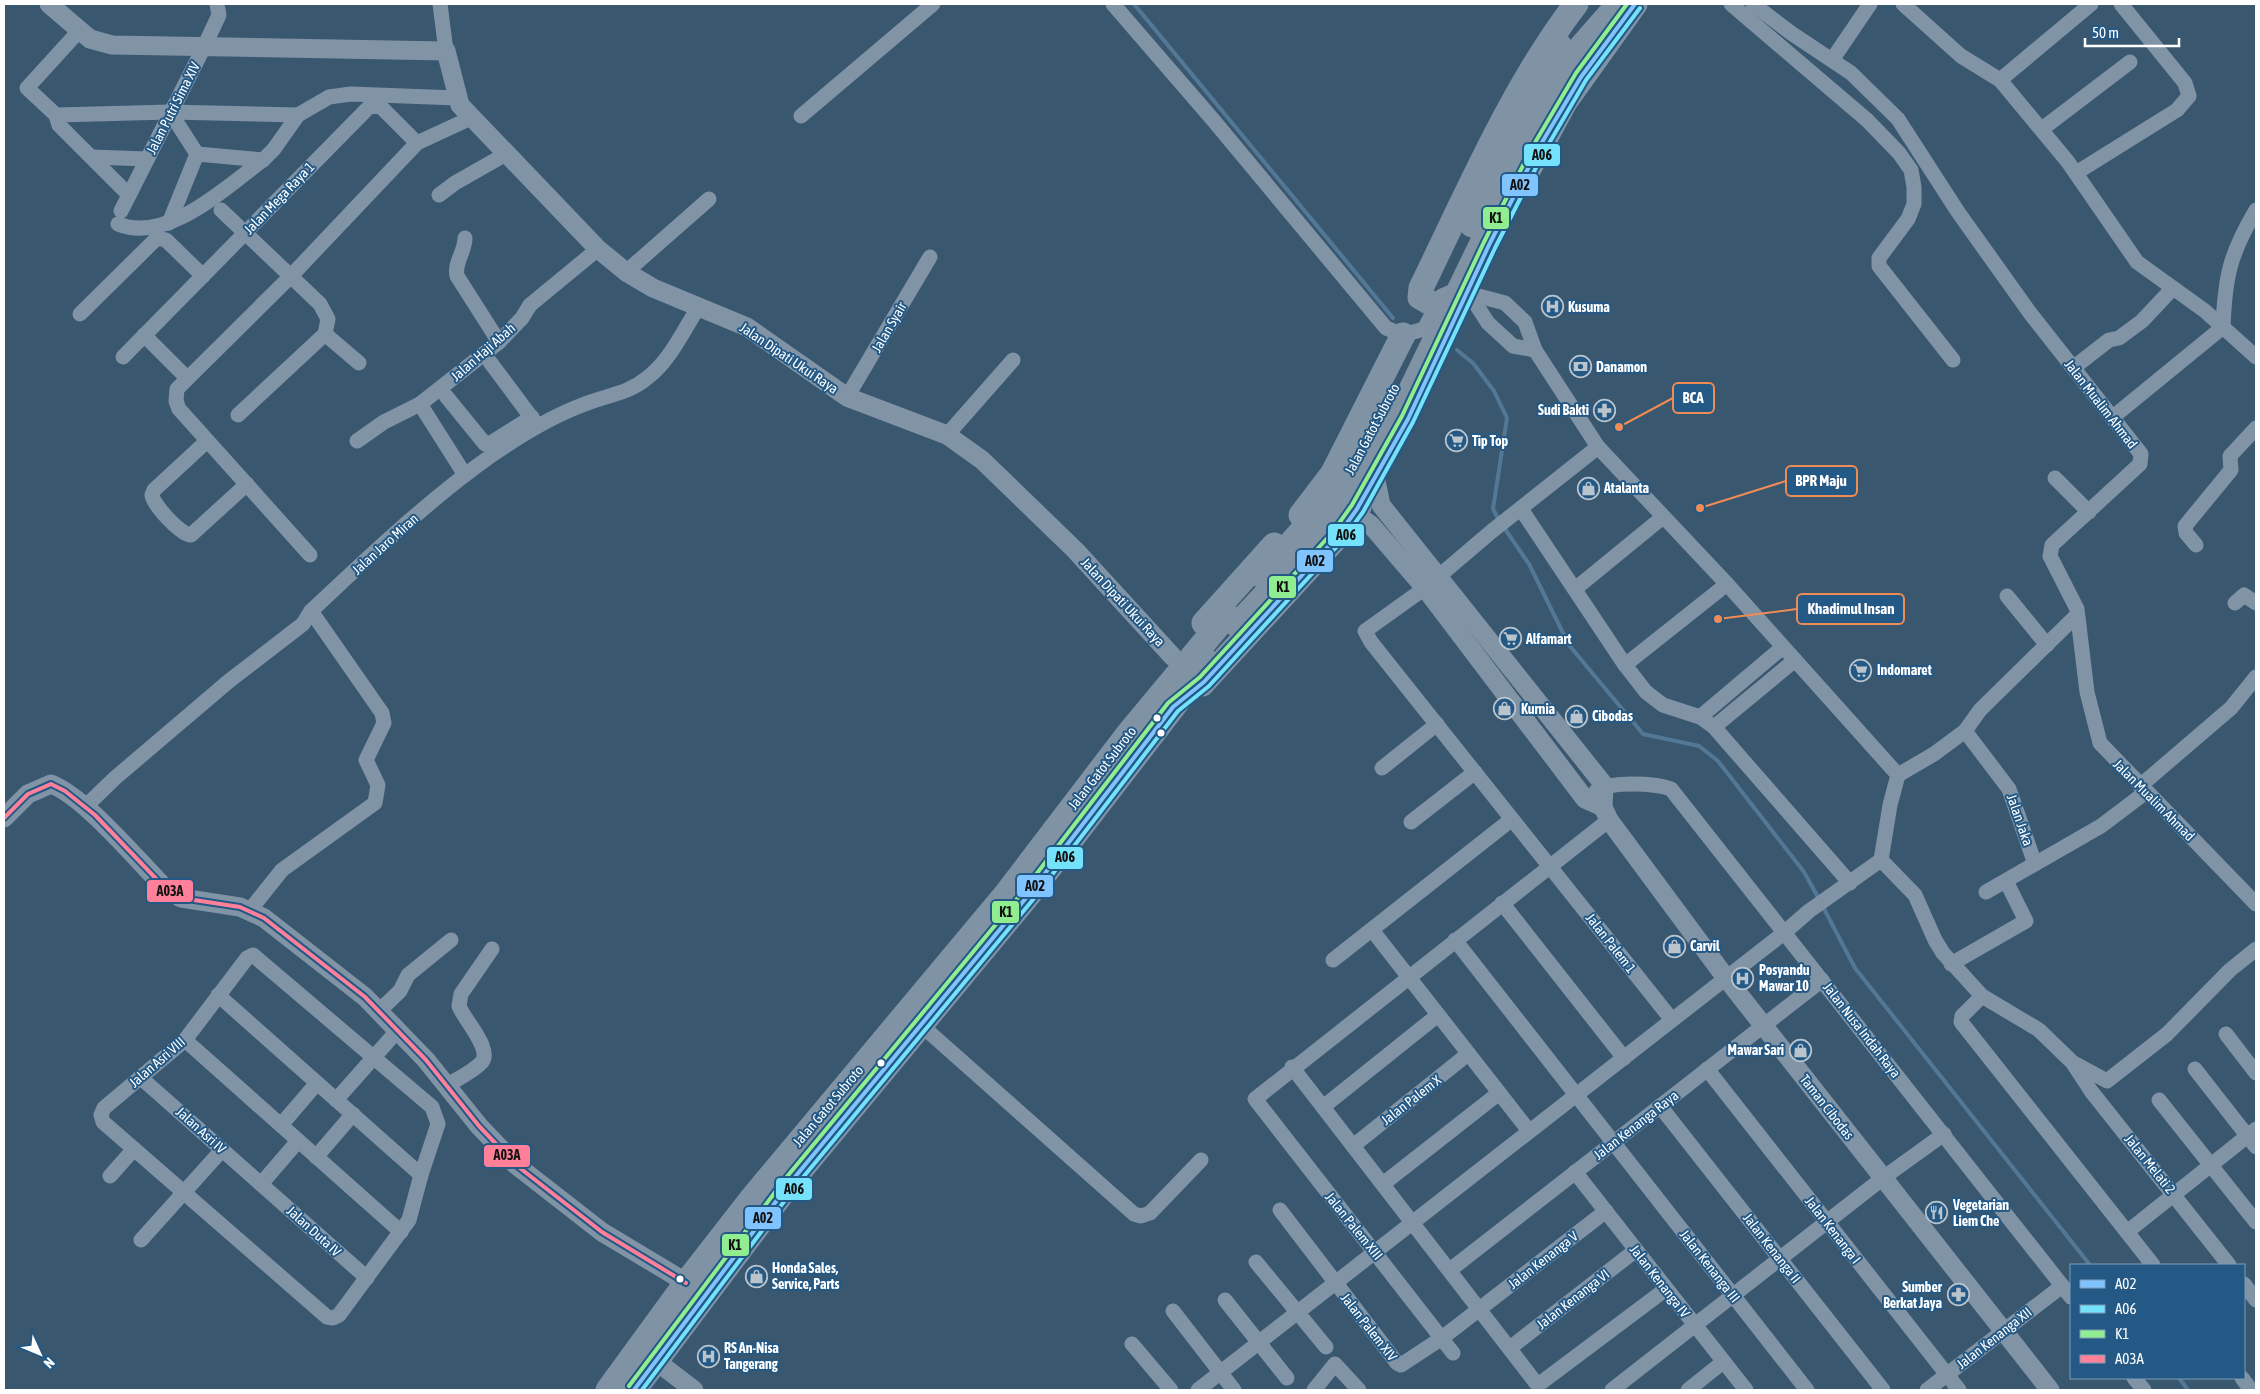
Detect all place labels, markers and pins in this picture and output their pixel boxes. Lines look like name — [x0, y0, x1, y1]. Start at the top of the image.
hospital icon: Kusuma — [1540, 295, 1564, 319]
place label: Kusuma — [1568, 299, 1610, 315]
bank icon: Danamon — [1568, 355, 1592, 379]
place label: Danamon — [1596, 359, 1647, 375]
callout: BCA — [1673, 383, 1714, 413]
pharmacy icon: Sudi Bakti — [1593, 398, 1617, 422]
place label: Sudi Bakti — [1538, 402, 1589, 418]
supermarket icon: Tip Top — [1444, 429, 1468, 453]
place label: Tip Top — [1472, 433, 1509, 449]
callout: BPR Maju — [1786, 466, 1857, 496]
shop icon: Atalanta — [1576, 476, 1600, 500]
place label: Atalanta — [1603, 480, 1649, 496]
callout: Khadimul Insan — [1797, 594, 1904, 624]
supermarket icon: Alfamart — [1498, 627, 1522, 651]
place label: Alfamart — [1525, 631, 1572, 647]
supermarket icon: Indomaret — [1849, 658, 1873, 682]
place label: Indomaret — [1877, 662, 1932, 678]
shop icon: Kurnia — [1493, 697, 1517, 721]
place label: Kurnia — [1521, 701, 1556, 717]
shop icon: Cibodas — [1564, 704, 1588, 728]
place label: Cibodas — [1592, 708, 1633, 724]
unlabelled marker — [1152, 713, 1162, 723]
unlabelled marker — [1156, 728, 1166, 738]
shop icon: Carvil — [1662, 934, 1686, 958]
place label: Carvil — [1690, 938, 1720, 954]
place label: Posyandu Mawar 10 — [1759, 962, 1810, 994]
hospital icon: Posyandu Mawar 10 — [1731, 966, 1755, 990]
shop icon: Mawar Sari — [1788, 1038, 1812, 1062]
place label: Mawar Sari — [1728, 1042, 1784, 1058]
unlabelled marker — [876, 1058, 886, 1068]
place label: Vegetarian Liem Che — [1952, 1197, 2009, 1229]
restaurant icon: Vegetarian Liem Che — [1925, 1201, 1949, 1225]
place label: Honda Sales, Service, Parts — [772, 1260, 839, 1292]
shop icon: Honda Sales, Service, Parts — [744, 1264, 768, 1288]
unlabelled marker — [675, 1274, 685, 1284]
place label: Sumber Berkat Jaya — [1883, 1279, 1943, 1311]
pharmacy icon: Sumber Berkat Jaya — [1946, 1283, 1970, 1307]
place label: RS An-Nisa Tangerang — [724, 1340, 779, 1372]
hospital icon: RS An-Nisa Tangerang — [696, 1344, 720, 1368]

